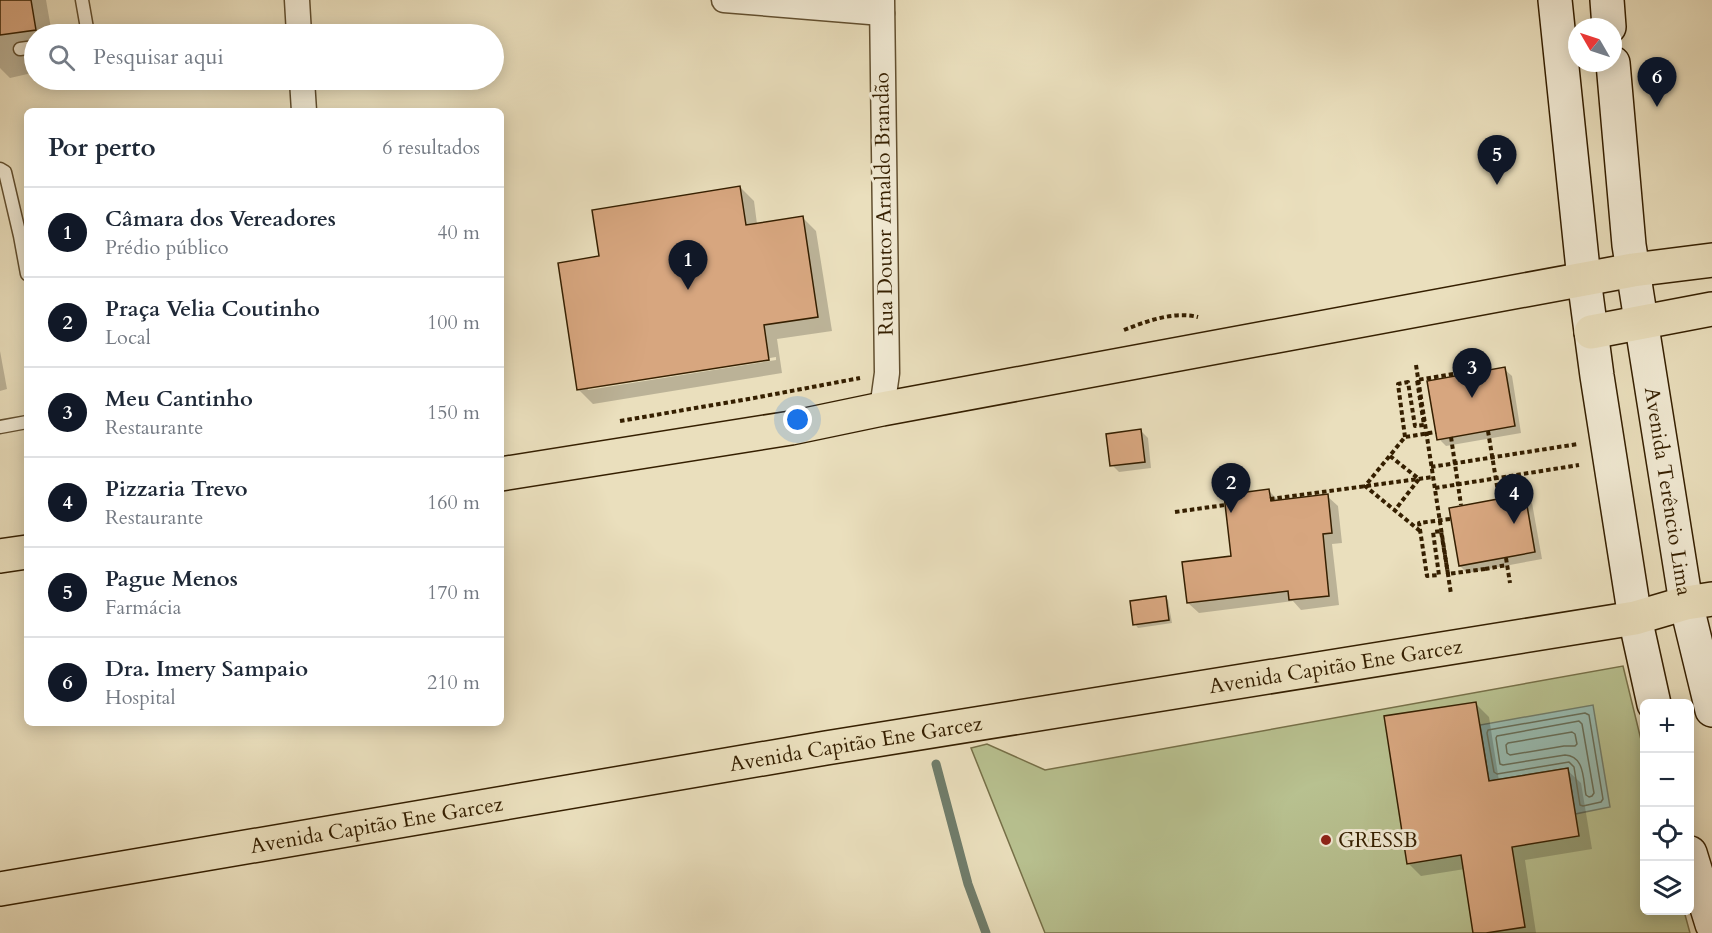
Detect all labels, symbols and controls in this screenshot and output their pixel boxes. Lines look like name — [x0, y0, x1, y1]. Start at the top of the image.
north arrow — [1568, 18, 1622, 72]
search box — [24, 24, 504, 90]
icon: search — [45, 41, 78, 74]
text: Pesquisar aqui — [93, 42, 224, 72]
pin: 6 — [1638, 57, 1676, 107]
street label: Rua Doutor Arnaldo Brandão — [867, 72, 901, 336]
text: Por perto — [48, 130, 156, 165]
text: 6 resultados — [382, 134, 480, 161]
pin: 5 — [1478, 136, 1516, 185]
text: Câmara dos Vereadores — [105, 204, 336, 234]
text: 1 — [62, 219, 73, 246]
text: 40 m — [437, 219, 480, 246]
text: Prédio público — [105, 234, 229, 261]
pin: 1 — [668, 240, 708, 290]
text: Praça Velia Coutinho — [105, 294, 320, 324]
text: 2 — [62, 309, 73, 336]
text: 100 m — [427, 309, 480, 336]
text: Local — [105, 324, 151, 351]
pin: 3 — [1452, 348, 1492, 398]
text: Meu Cantinho — [105, 384, 253, 414]
street label: Avenida Terêncio Lima — [1637, 385, 1699, 598]
text: 3 — [62, 399, 73, 426]
text: 150 m — [427, 399, 480, 426]
your location — [783, 405, 812, 434]
text: Restaurante — [105, 414, 203, 441]
pin: 2 — [1212, 464, 1250, 513]
text: Pizzaria Trevo — [105, 474, 248, 504]
pin: 4 — [1494, 474, 1534, 524]
text: 4 — [62, 489, 73, 516]
text: 160 m — [427, 489, 480, 516]
text: Restaurante — [105, 504, 203, 531]
text: Pague Menos — [105, 564, 238, 594]
text: 5 — [62, 579, 73, 606]
text: 170 m — [427, 579, 480, 606]
text: Farmácia — [105, 594, 181, 621]
street label: Avenida Capitão Ene Garcez — [1207, 631, 1465, 701]
text: Dra. Imery Sampaio — [105, 654, 308, 684]
text: 6 — [62, 669, 73, 696]
text: 210 m — [427, 669, 480, 696]
text: Hospital — [105, 684, 176, 711]
map controls — [1640, 699, 1694, 915]
button: + — [1640, 699, 1694, 753]
street label: Avenida Capitão Ene Garcez — [727, 709, 985, 779]
button: − — [1640, 753, 1694, 807]
street label: Avenida Capitão Ene Garcez — [248, 789, 506, 861]
button: locate — [1640, 807, 1694, 861]
place label: GRESSB — [1338, 826, 1417, 855]
marker: GRESSB — [1319, 833, 1333, 847]
button: layers — [1640, 861, 1694, 915]

